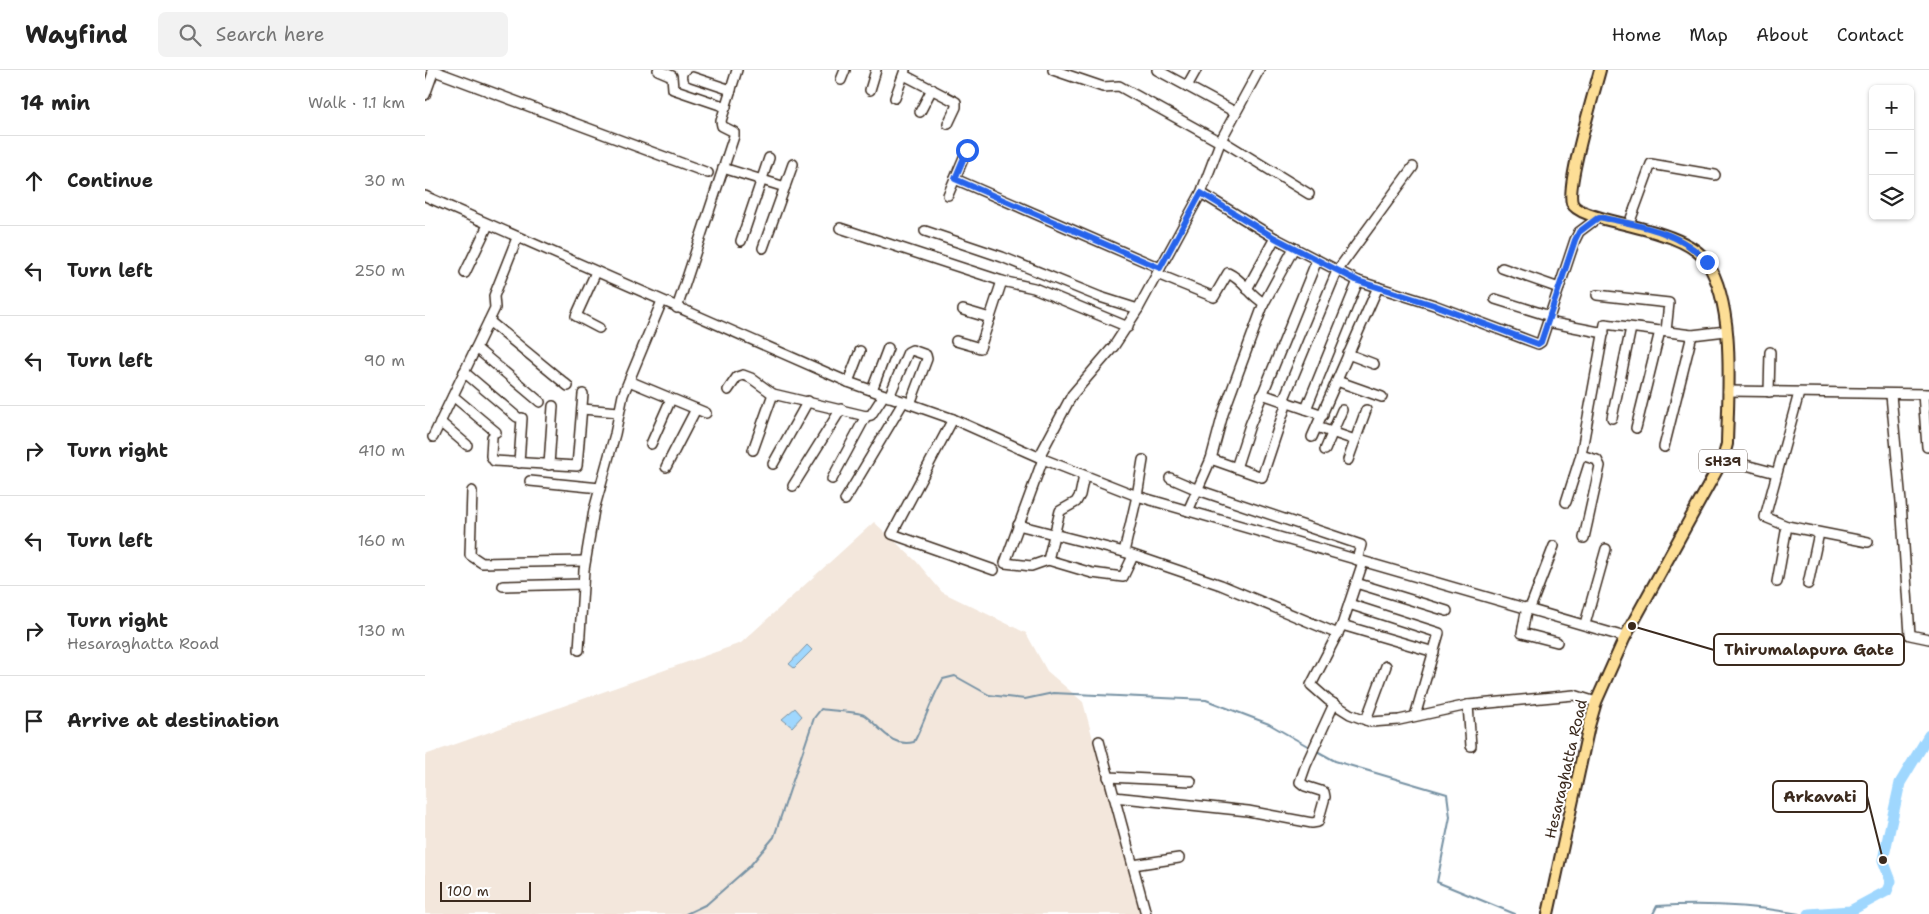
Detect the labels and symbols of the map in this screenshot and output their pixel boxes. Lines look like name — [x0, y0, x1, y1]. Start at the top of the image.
route start — [956, 139, 979, 162]
route end — [1696, 251, 1719, 274]
road number: SH39 — [1699, 450, 1747, 472]
callout: Thirumalapura Gate — [1714, 634, 1904, 665]
text: Thirumalapura Gate — [1724, 639, 1895, 660]
street label: Hesaraghatta Road — [1540, 697, 1592, 841]
callout: Arkavati — [1773, 781, 1867, 812]
text: Arkavati — [1783, 786, 1857, 807]
scale bar — [440, 879, 531, 902]

